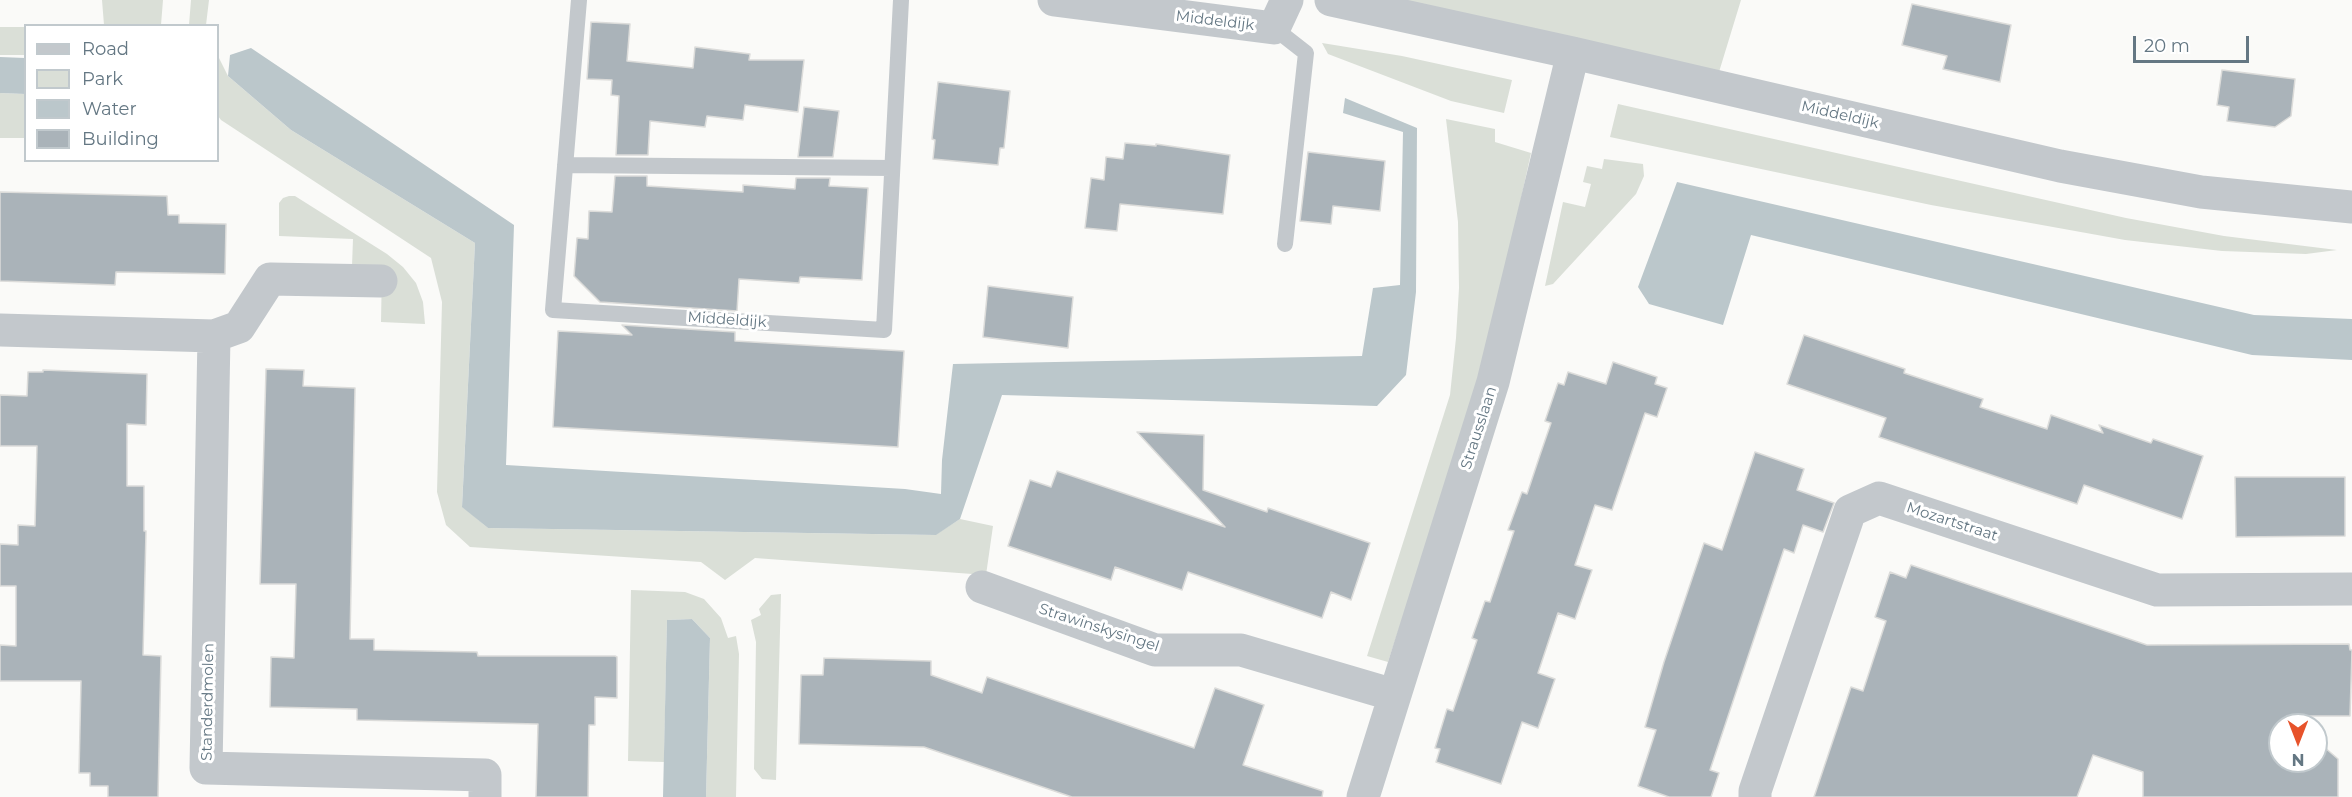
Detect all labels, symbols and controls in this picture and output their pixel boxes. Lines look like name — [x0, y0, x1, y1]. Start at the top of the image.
street label: Middeldijk — [1175, 7, 1255, 35]
legend — [24, 24, 219, 162]
scale bar — [2136, 24, 2252, 62]
text: 20 m — [2144, 35, 2190, 57]
text: Road — [82, 38, 129, 60]
text: Park — [82, 68, 123, 90]
street label: Middeldijk — [1799, 97, 1881, 133]
text: Water — [82, 98, 137, 120]
text: Building — [82, 128, 159, 150]
street label: Middeldijk — [687, 308, 767, 332]
street label: Strausslaan — [1457, 384, 1501, 472]
street label: Mozartstraat — [1904, 499, 2000, 545]
street label: Strawinskysingel — [1036, 600, 1162, 656]
street label: Standerdmolen — [198, 643, 218, 761]
north arrow — [2268, 713, 2328, 773]
text: N — [2292, 750, 2304, 769]

